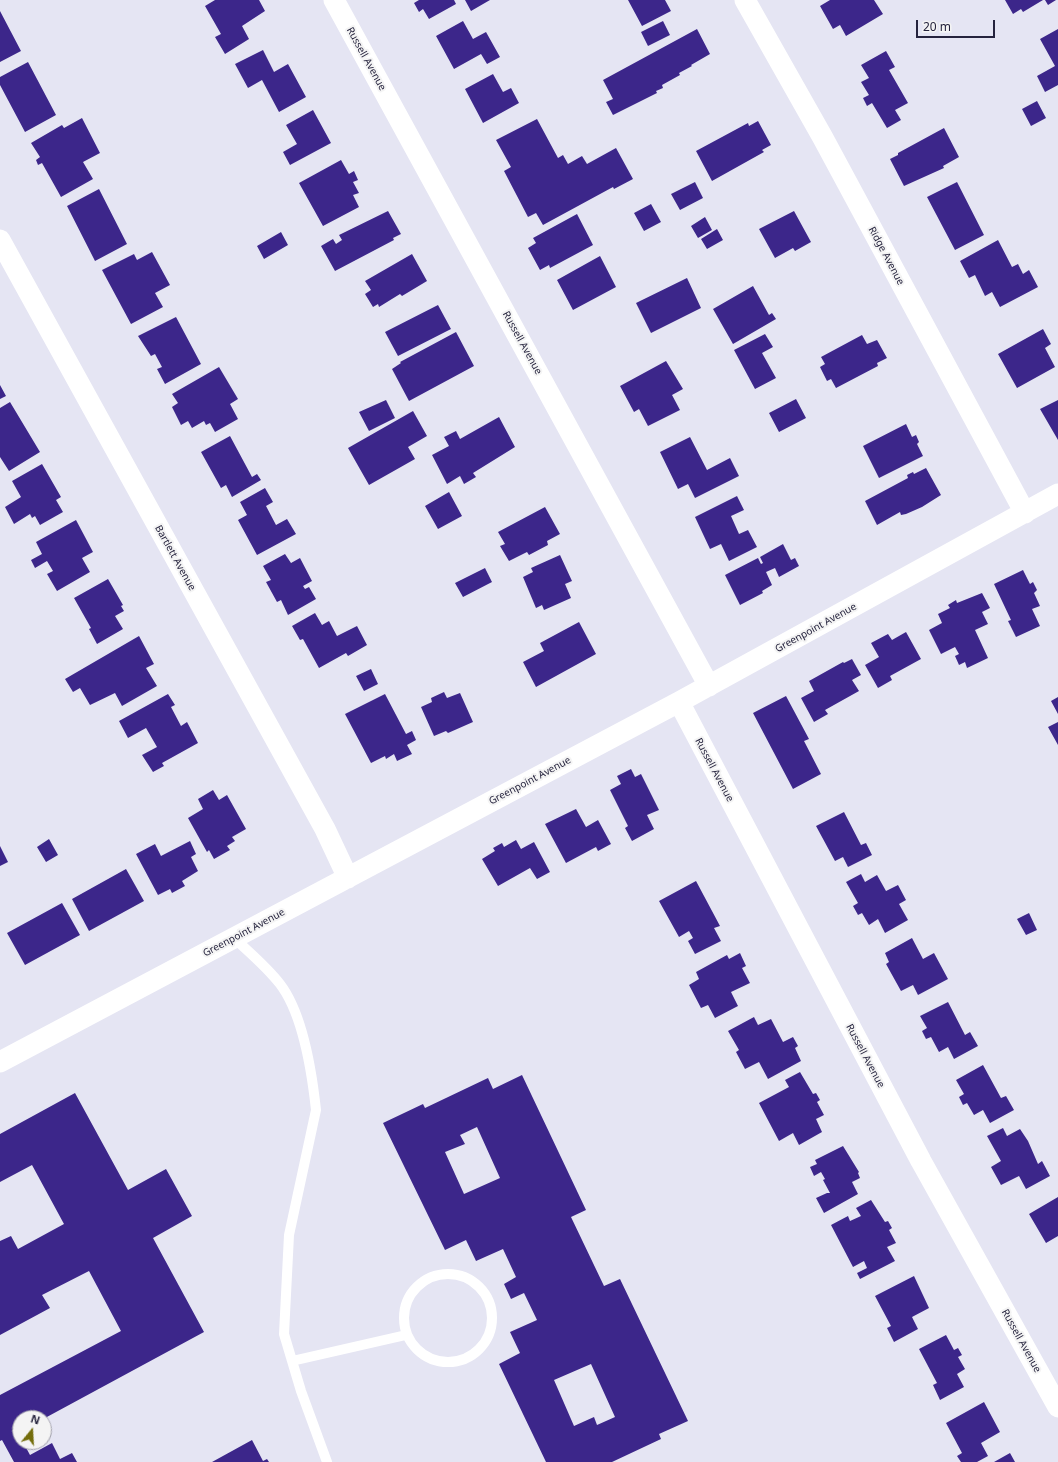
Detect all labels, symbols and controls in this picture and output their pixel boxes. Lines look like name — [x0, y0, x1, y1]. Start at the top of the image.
scale bar — [918, 12, 997, 38]
text: 20 m — [923, 18, 951, 35]
street label: Russell Avenue — [344, 25, 388, 93]
street label: Ridge Avenue — [866, 225, 906, 287]
street label: Russell Avenue — [500, 309, 544, 377]
street label: Bartlett Avenue — [152, 523, 198, 593]
street label: Greenpoint Avenue — [773, 601, 859, 655]
street label: Russell Avenue — [692, 736, 736, 804]
street label: Greenpoint Avenue — [487, 754, 573, 808]
street label: Greenpoint Avenue — [201, 906, 287, 960]
street label: Russell Avenue — [843, 1022, 887, 1090]
street label: Russell Avenue — [999, 1307, 1043, 1375]
north arrow — [12, 1410, 52, 1450]
text: N — [29, 1411, 42, 1428]

